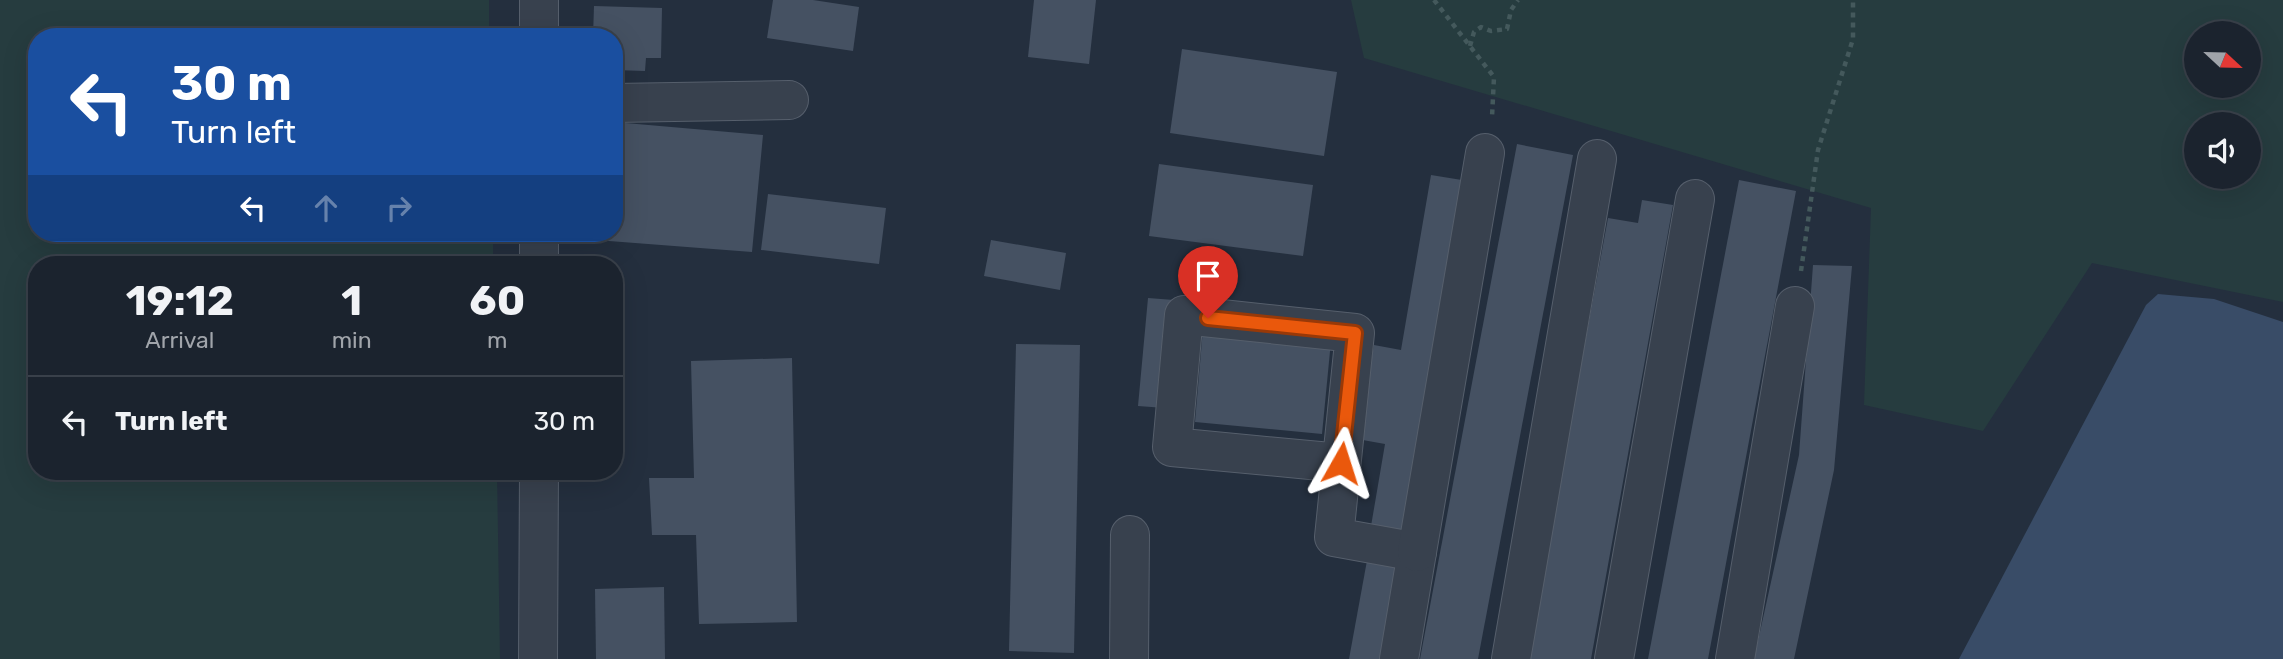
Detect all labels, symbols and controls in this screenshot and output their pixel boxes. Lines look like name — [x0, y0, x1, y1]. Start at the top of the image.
north arrow — [2184, 21, 2261, 98]
map controls — [2184, 21, 2261, 189]
text: 30 m — [171, 54, 292, 112]
icon: left — [56, 56, 147, 147]
button: sound — [2184, 112, 2261, 189]
text: Turn left — [171, 113, 296, 151]
icon: left — [234, 189, 272, 227]
icon: ahead — [307, 189, 345, 227]
icon: right — [380, 189, 418, 227]
pin — [1178, 246, 1238, 318]
icon: arrive — [1189, 257, 1227, 295]
text: 19:12 — [126, 276, 234, 326]
text: 1 — [341, 276, 362, 326]
text: 60 — [469, 276, 525, 326]
text: Arrival — [145, 326, 214, 354]
text: min — [332, 326, 372, 354]
text: m — [487, 326, 508, 354]
icon: left — [56, 403, 94, 441]
text: Turn left — [115, 406, 227, 437]
text: 30 m — [533, 406, 595, 437]
position arrow — [1304, 426, 1378, 500]

